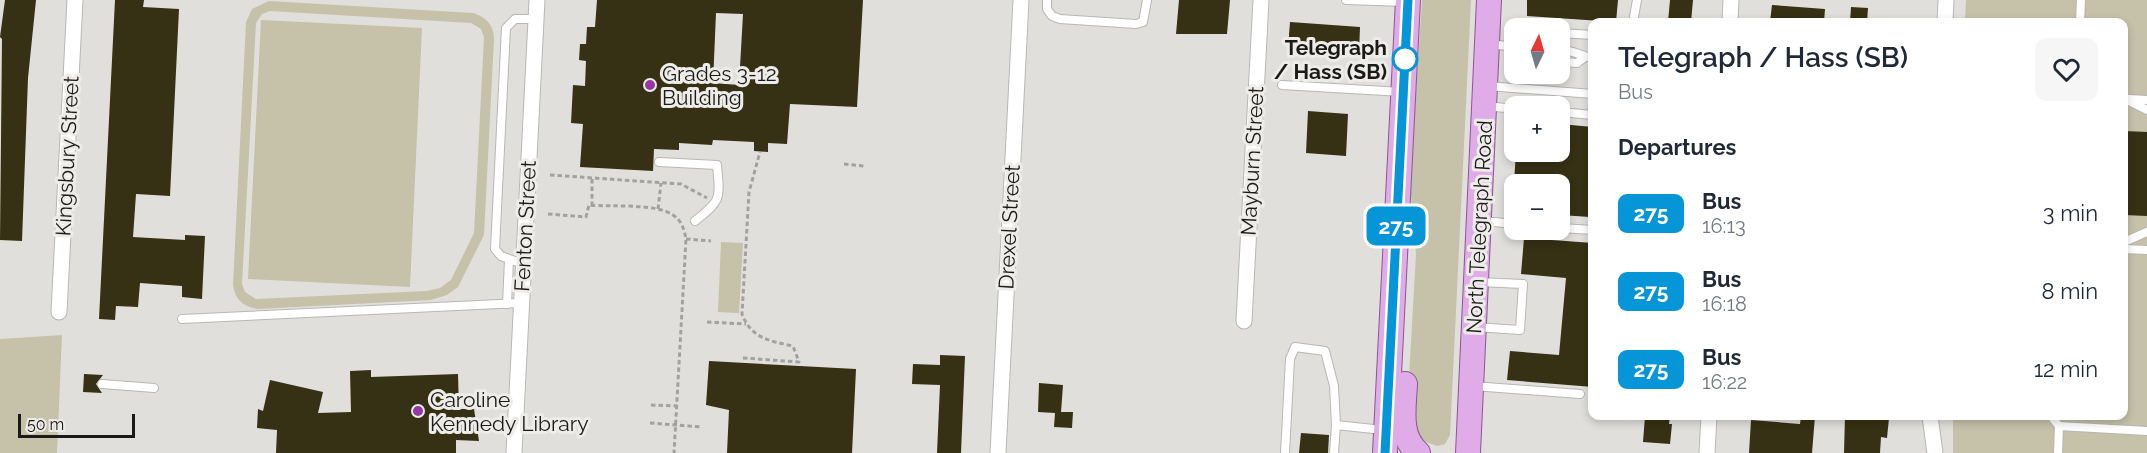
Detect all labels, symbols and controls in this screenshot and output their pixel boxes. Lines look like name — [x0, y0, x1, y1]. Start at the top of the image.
north arrow — [1504, 18, 1570, 84]
map controls — [1504, 18, 1570, 240]
place label: Telegraph / Hass (SB) — [1274, 35, 1387, 84]
button: heart — [2035, 38, 2098, 101]
text: Telegraph / Hass (SB) — [1618, 41, 1908, 74]
marker: Telegraph / Hass (SB) — [1392, 46, 1418, 72]
place label: Grades 3-12 Building — [662, 61, 777, 110]
street label: Kingsbury Street — [50, 75, 84, 237]
marker: Grades 3-12 Building — [643, 78, 657, 92]
text: Bus — [1618, 80, 1653, 104]
street label: Mayburn Street — [1236, 86, 1268, 236]
button: + — [1504, 96, 1570, 162]
street label: North Telegraph Road — [1461, 120, 1497, 334]
text: Departures — [1618, 134, 1736, 160]
street label: Fenton Street — [509, 160, 541, 292]
street label: Drexel Street — [993, 164, 1025, 290]
button: − — [1504, 174, 1570, 240]
text: Bus — [1702, 188, 1741, 214]
text: 3 min — [2043, 200, 2098, 226]
text: 275 — [1634, 201, 1668, 226]
line badge: 275 — [1362, 206, 1430, 246]
text: 275 — [1379, 214, 1413, 239]
text: 16:13 — [1702, 214, 1746, 238]
text: Bus — [1702, 266, 1741, 292]
text: 8 min — [2042, 278, 2098, 304]
text: 275 — [1634, 279, 1668, 304]
text: 16:18 — [1702, 292, 1747, 316]
text: Bus — [1702, 344, 1741, 370]
text: 12 min — [2034, 356, 2098, 382]
text: 275 — [1634, 357, 1668, 382]
text: 16:22 — [1702, 370, 1747, 394]
place label: Caroline Kennedy Library — [430, 387, 589, 436]
marker: Caroline Kennedy Library — [411, 404, 425, 418]
scale bar — [18, 411, 135, 438]
text: 50 m — [27, 415, 64, 434]

